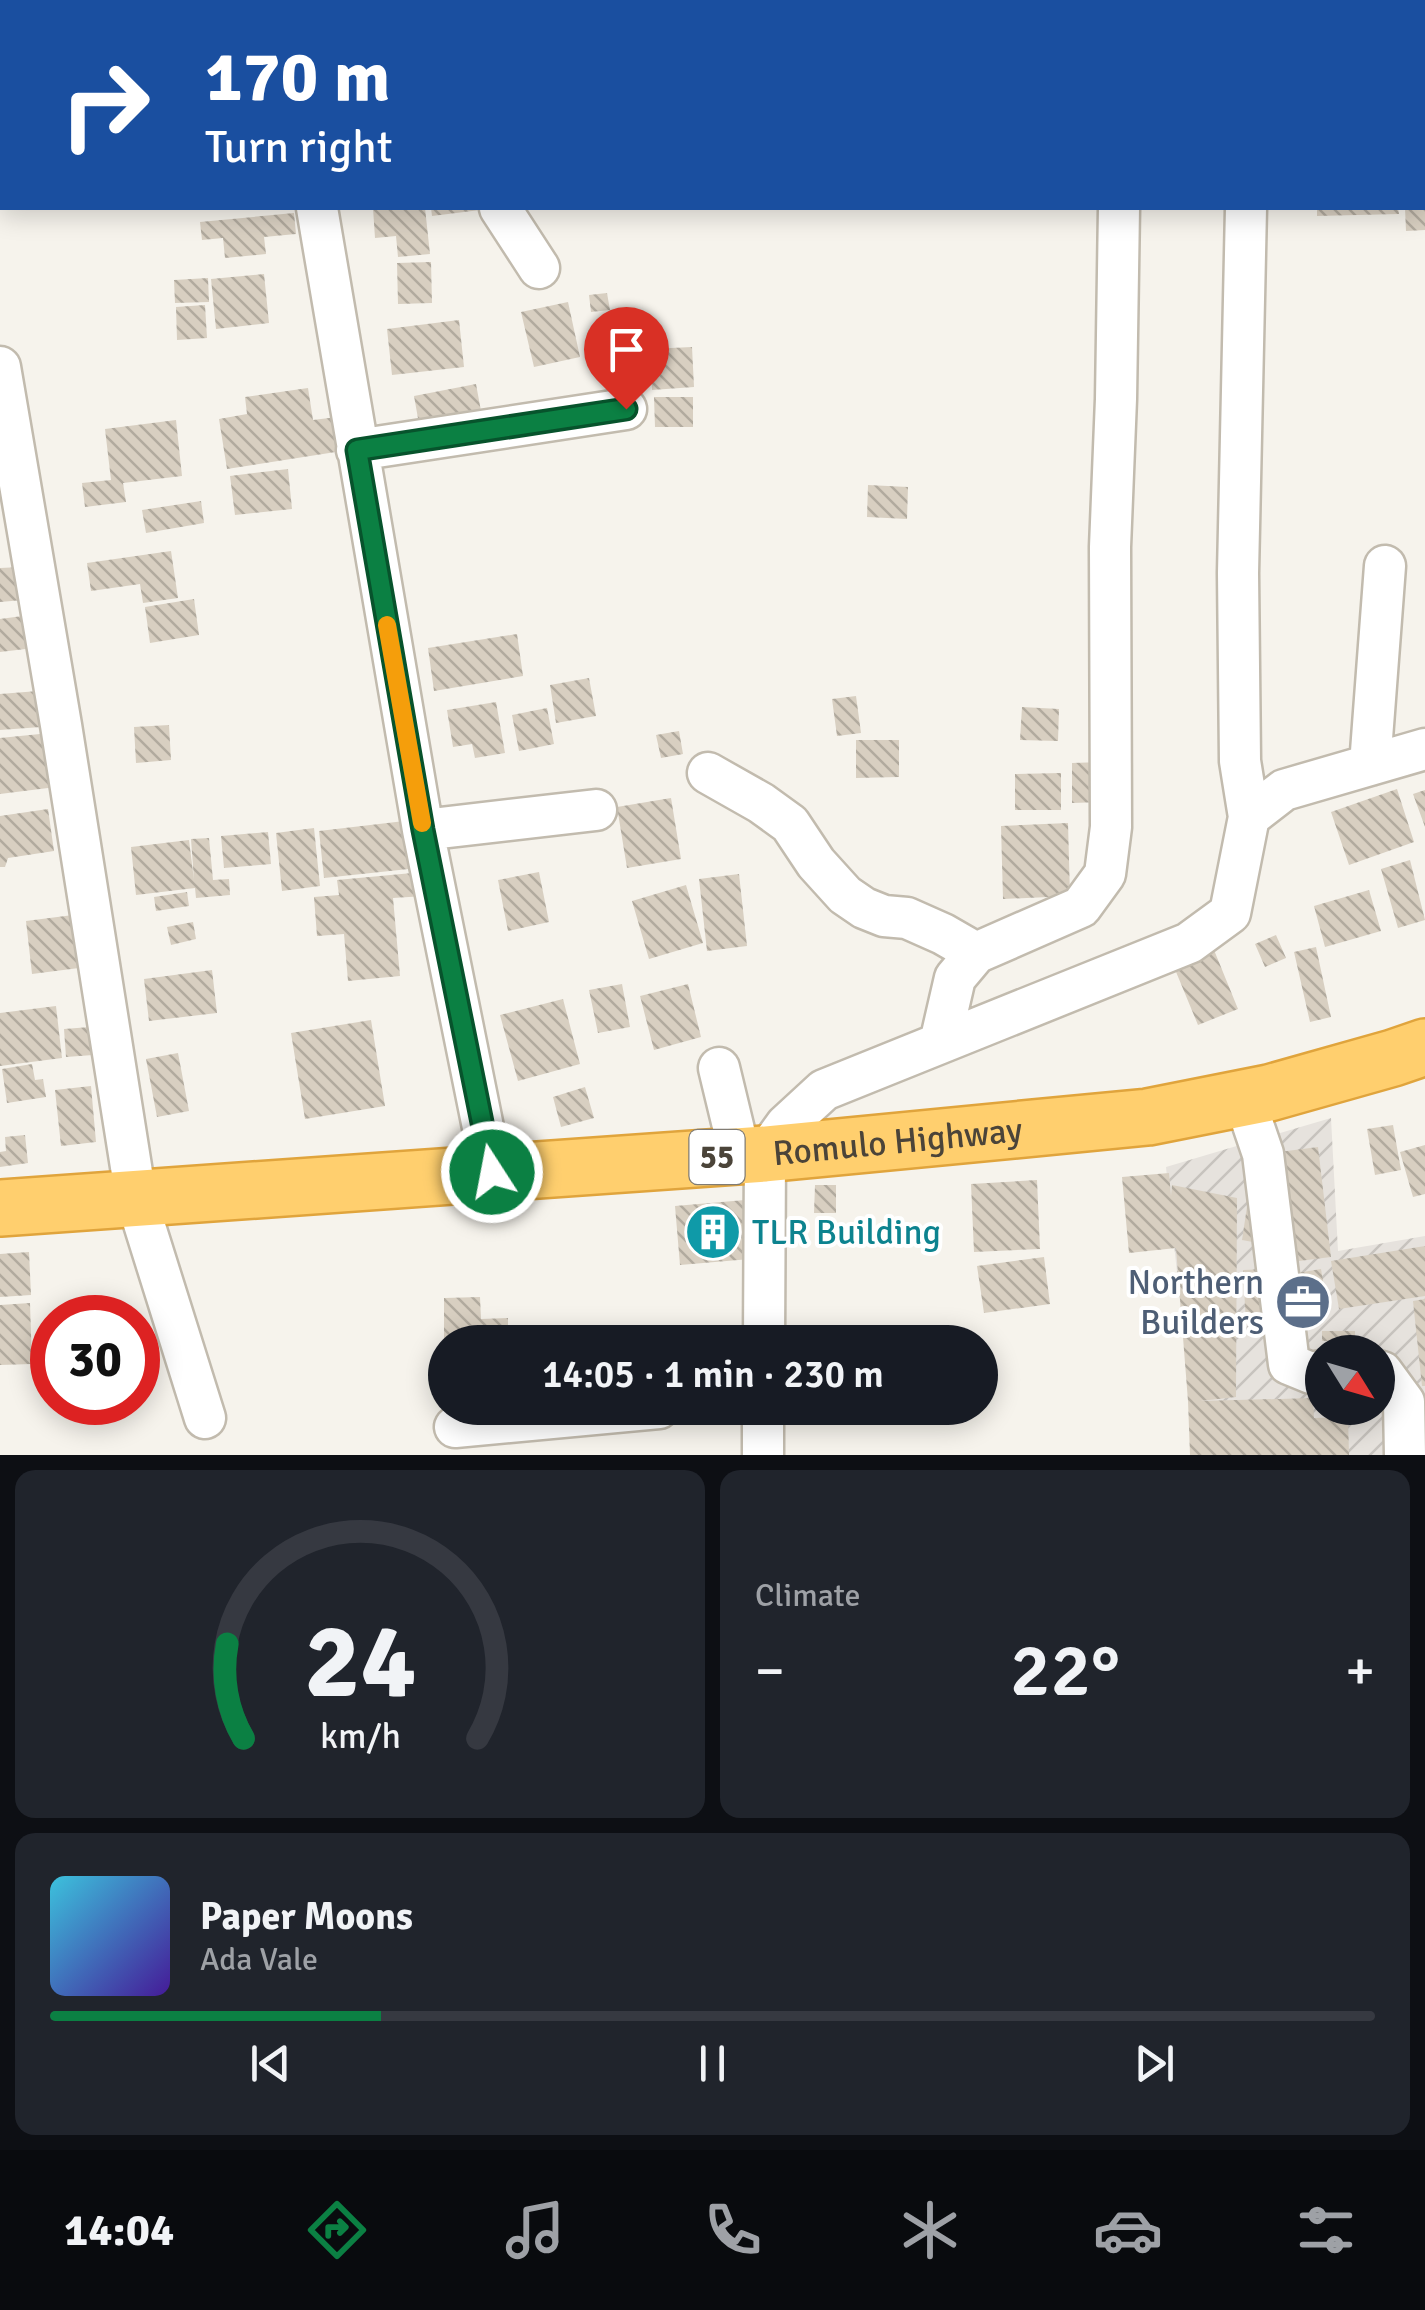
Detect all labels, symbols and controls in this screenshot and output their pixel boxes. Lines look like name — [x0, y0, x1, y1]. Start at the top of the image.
text: 170 m — [205, 34, 390, 120]
icon: right — [40, 40, 170, 170]
text: Turn right — [205, 120, 393, 175]
pin — [584, 307, 669, 410]
icon: arrive — [599, 322, 654, 377]
street label: Romulo Highway — [771, 1108, 1024, 1175]
position arrow — [440, 1120, 544, 1224]
road number: 55 — [690, 1130, 744, 1184]
building icon: TLR Building — [683, 1202, 743, 1262]
place label: TLR Building — [752, 1211, 941, 1254]
place label: Northern Builders — [1128, 1261, 1264, 1344]
office icon: Northern Builders — [1273, 1272, 1333, 1332]
speed limit sign: 30 — [30, 1295, 160, 1425]
north arrow — [1305, 1335, 1395, 1425]
map controls — [1305, 1335, 1395, 1425]
text: 14:05 · 1 min · 230 m — [542, 1351, 884, 1398]
text: Climate — [755, 1576, 861, 1615]
text: 24 — [304, 1598, 416, 1726]
text: 22° — [1010, 1624, 1120, 1717]
text: − — [755, 1637, 785, 1705]
text: + — [1345, 1637, 1375, 1705]
text: km/h — [320, 1714, 400, 1758]
text: Paper Moons — [200, 1893, 413, 1940]
text: Ada Vale — [200, 1940, 318, 1979]
icon: previous — [243, 2036, 298, 2091]
icon: pause — [685, 2036, 740, 2091]
icon: next — [1127, 2036, 1182, 2091]
icon: directions — [302, 2195, 372, 2265]
icon: music — [500, 2195, 570, 2265]
icon: phone — [698, 2195, 768, 2265]
icon: climate — [895, 2195, 965, 2265]
icon: car — [1093, 2195, 1163, 2265]
icon: filters — [1291, 2195, 1361, 2265]
text: 14:04 — [64, 2203, 174, 2258]

